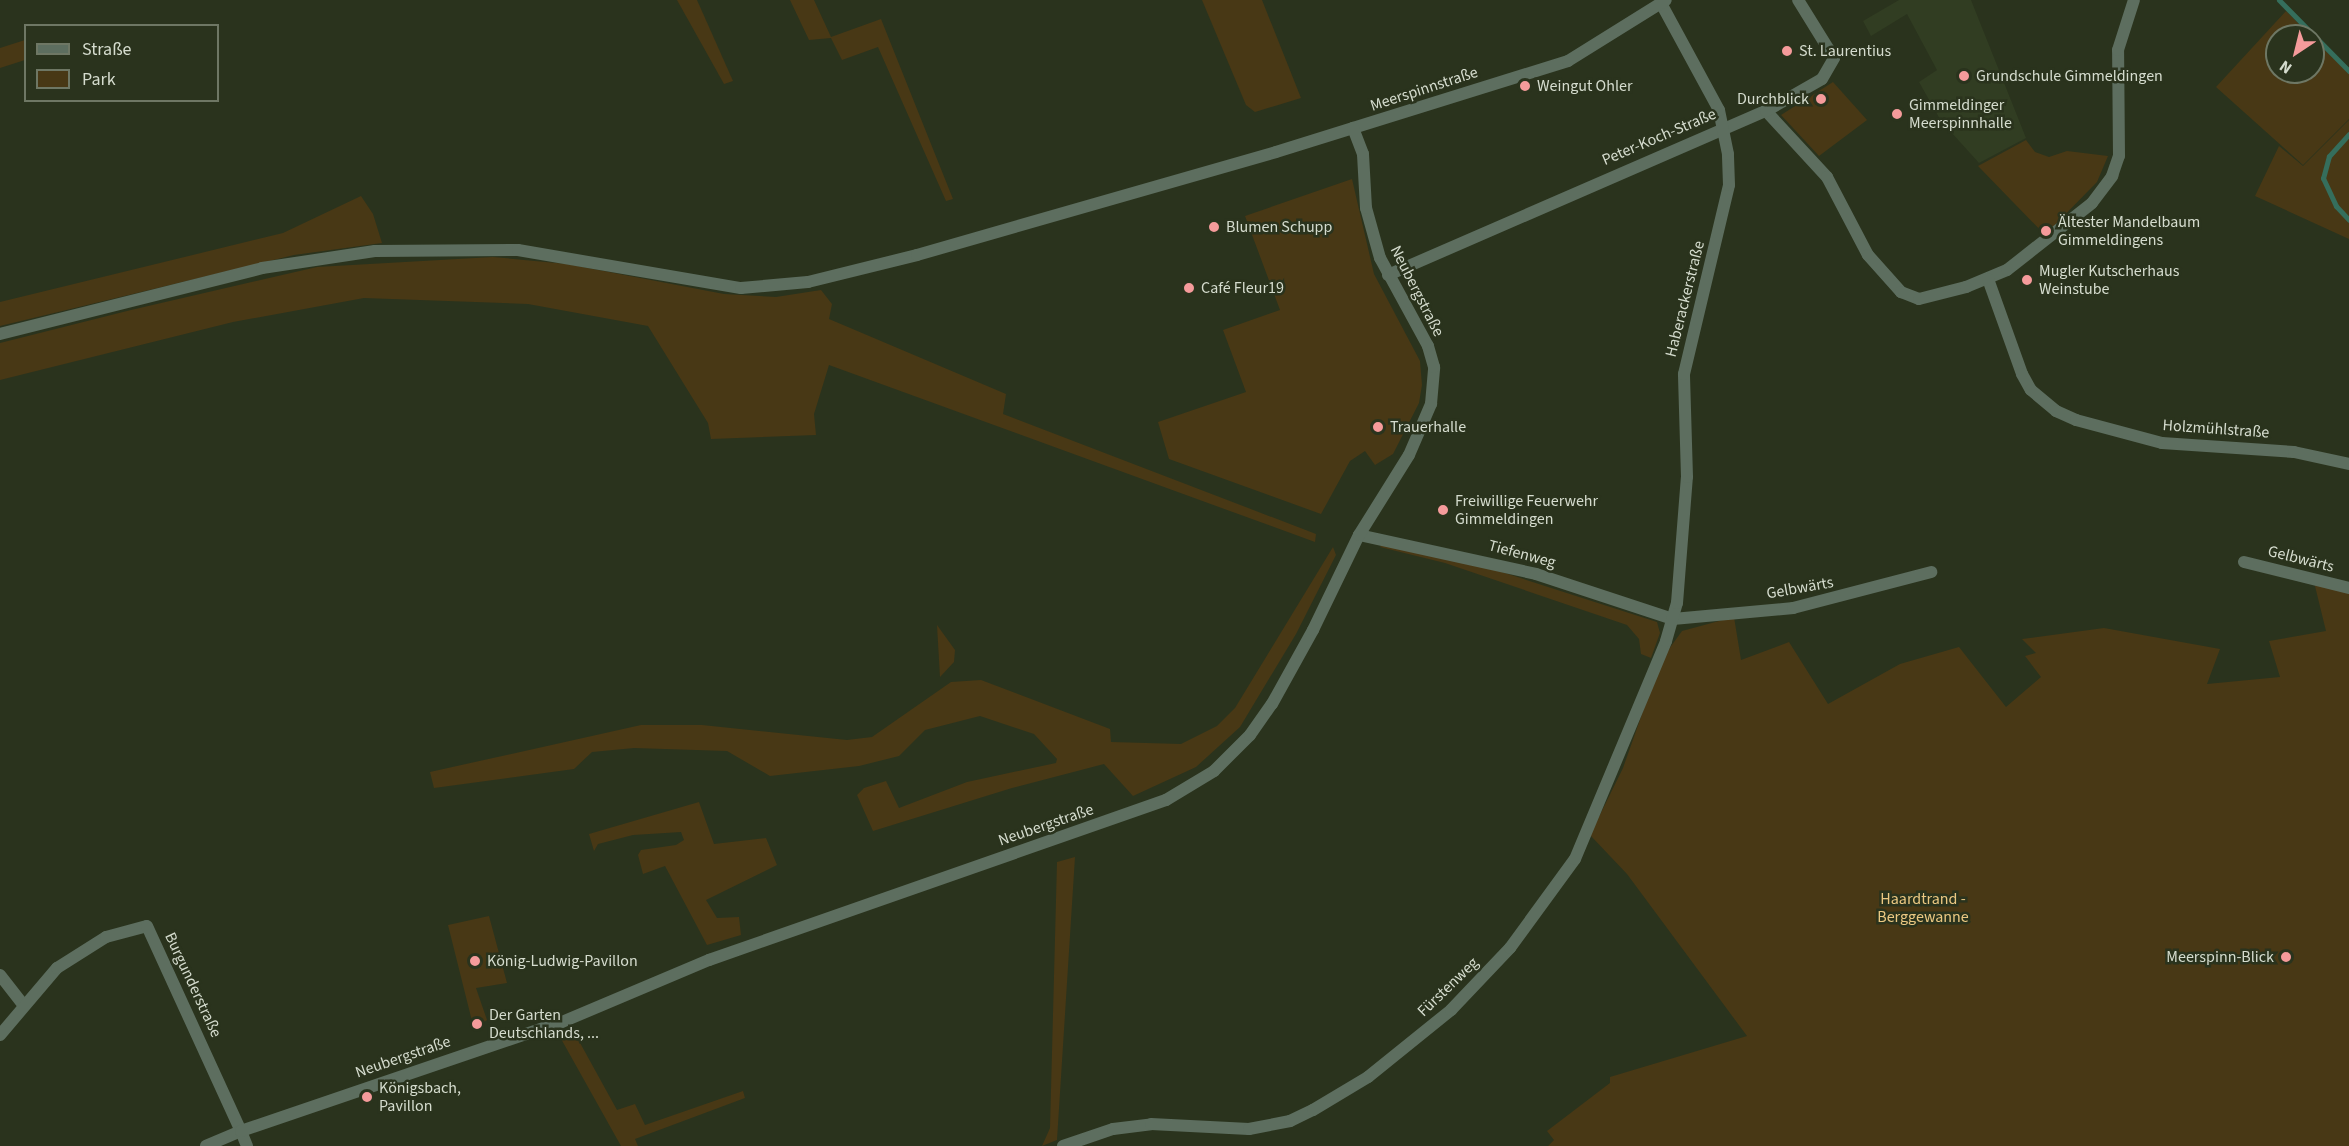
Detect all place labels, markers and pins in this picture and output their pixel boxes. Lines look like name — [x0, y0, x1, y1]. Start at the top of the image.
place label: St. Laurentius — [1799, 41, 1891, 61]
marker: St. Laurentius — [1780, 44, 1794, 58]
place label: Grundschule Gimmeldingen — [1976, 66, 2163, 86]
marker: Grundschule Gimmeldingen — [1957, 69, 1971, 83]
place label: Weingut Ohler — [1537, 76, 1632, 96]
marker: Weingut Ohler — [1518, 79, 1532, 93]
place label: Durchblick — [1737, 89, 1809, 109]
marker: Durchblick — [1814, 92, 1828, 106]
place label: Gimmeldinger Meerspinnhalle — [1909, 95, 2012, 133]
marker: Gimmeldinger Meerspinnhalle — [1890, 107, 1904, 121]
place label: Ältester Mandelbaum Gimmeldingens — [2058, 212, 2200, 250]
place label: Blumen Schupp — [1226, 217, 1332, 237]
marker: Blumen Schupp — [1207, 220, 1221, 234]
marker: Ältester Mandelbaum Gimmeldingens — [2039, 224, 2053, 238]
place label: Mugler Kutscherhaus Weinstube — [2039, 261, 2180, 299]
marker: Mugler Kutscherhaus Weinstube — [2020, 273, 2034, 287]
place label: Café Fleur19 — [1201, 278, 1284, 298]
marker: Café Fleur19 — [1182, 281, 1196, 295]
place label: Trauerhalle — [1390, 417, 1466, 437]
marker: Trauerhalle — [1371, 420, 1385, 434]
place label: Freiwillige Feuerwehr Gimmeldingen — [1455, 491, 1598, 529]
marker: Freiwillige Feuerwehr Gimmeldingen — [1436, 503, 1450, 517]
place label: Meerspinn-Blick — [2166, 947, 2274, 967]
marker: Meerspinn-Blick — [2279, 950, 2293, 964]
place label: König-Ludwig-Pavillon — [487, 951, 638, 971]
marker: König-Ludwig-Pavillon — [468, 954, 482, 968]
place label: Der Garten Deutschlands, ... — [489, 1005, 599, 1043]
marker: Der Garten Deutschlands, ... — [470, 1017, 484, 1031]
place label: Königsbach, Pavillon — [379, 1078, 461, 1116]
marker: Königsbach, Pavillon — [360, 1090, 374, 1104]

